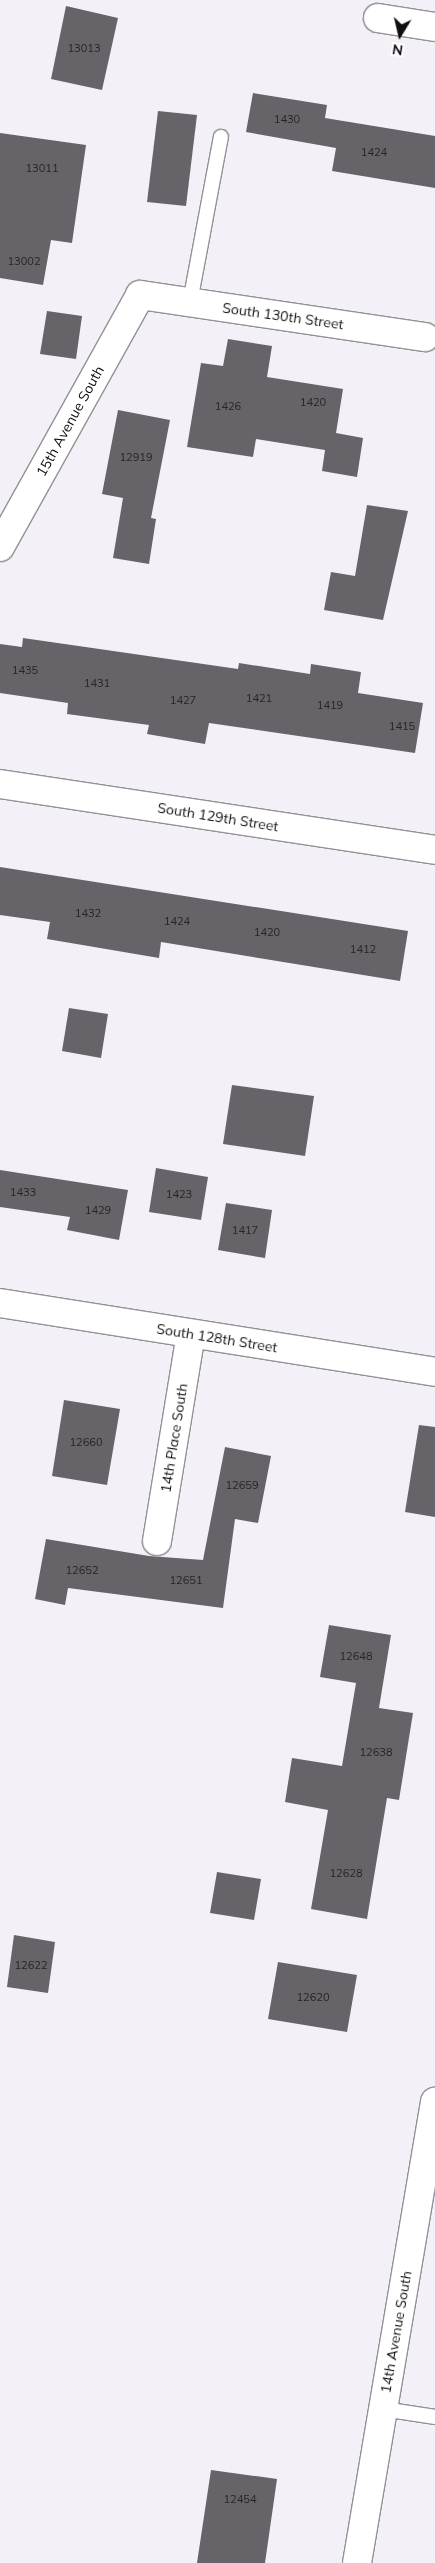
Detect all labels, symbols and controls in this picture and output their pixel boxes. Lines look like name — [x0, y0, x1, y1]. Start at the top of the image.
north arrow — [375, 10, 425, 60]
text: N — [391, 40, 404, 60]
house number: 13013 — [68, 41, 100, 55]
house number: 1430 — [274, 112, 300, 126]
house number: 1424 — [361, 145, 387, 159]
house number: 13011 — [26, 161, 58, 175]
house number: 13002 — [8, 254, 40, 268]
street label: South 130th Street — [221, 299, 345, 333]
street label: 15th Avenue South — [33, 363, 107, 479]
house number: 1420 — [300, 395, 326, 409]
house number: 1426 — [215, 399, 241, 413]
house number: 12919 — [120, 450, 152, 464]
house number: 1435 — [12, 663, 38, 677]
house number: 1431 — [84, 676, 110, 690]
house number: 1421 — [246, 691, 272, 705]
house number: 1427 — [170, 693, 196, 707]
house number: 1419 — [317, 698, 343, 712]
house number: 1415 — [389, 719, 415, 733]
street label: South 129th Street — [156, 799, 280, 835]
house number: 1432 — [75, 906, 101, 920]
house number: 1424 — [164, 914, 190, 928]
house number: 1420 — [254, 925, 280, 939]
house number: 1412 — [350, 942, 376, 956]
house number: 1433 — [10, 1185, 36, 1199]
house number: 1423 — [166, 1187, 192, 1201]
house number: 1429 — [85, 1203, 111, 1217]
house number: 1417 — [232, 1223, 258, 1237]
street label: South 128th Street — [155, 1320, 279, 1356]
street label: 14th Place South — [157, 1382, 191, 1494]
house number: 12660 — [70, 1435, 102, 1449]
house number: 12659 — [226, 1478, 258, 1492]
house number: 12652 — [66, 1563, 98, 1577]
house number: 12651 — [170, 1573, 202, 1587]
house number: 12648 — [340, 1649, 372, 1663]
house number: 12638 — [360, 1745, 392, 1759]
house number: 12628 — [330, 1866, 362, 1880]
house number: 12622 — [15, 1958, 47, 1972]
house number: 12620 — [297, 1990, 329, 2004]
street label: 14th Avenue South — [377, 2270, 415, 2394]
house number: 12454 — [224, 2492, 256, 2506]

